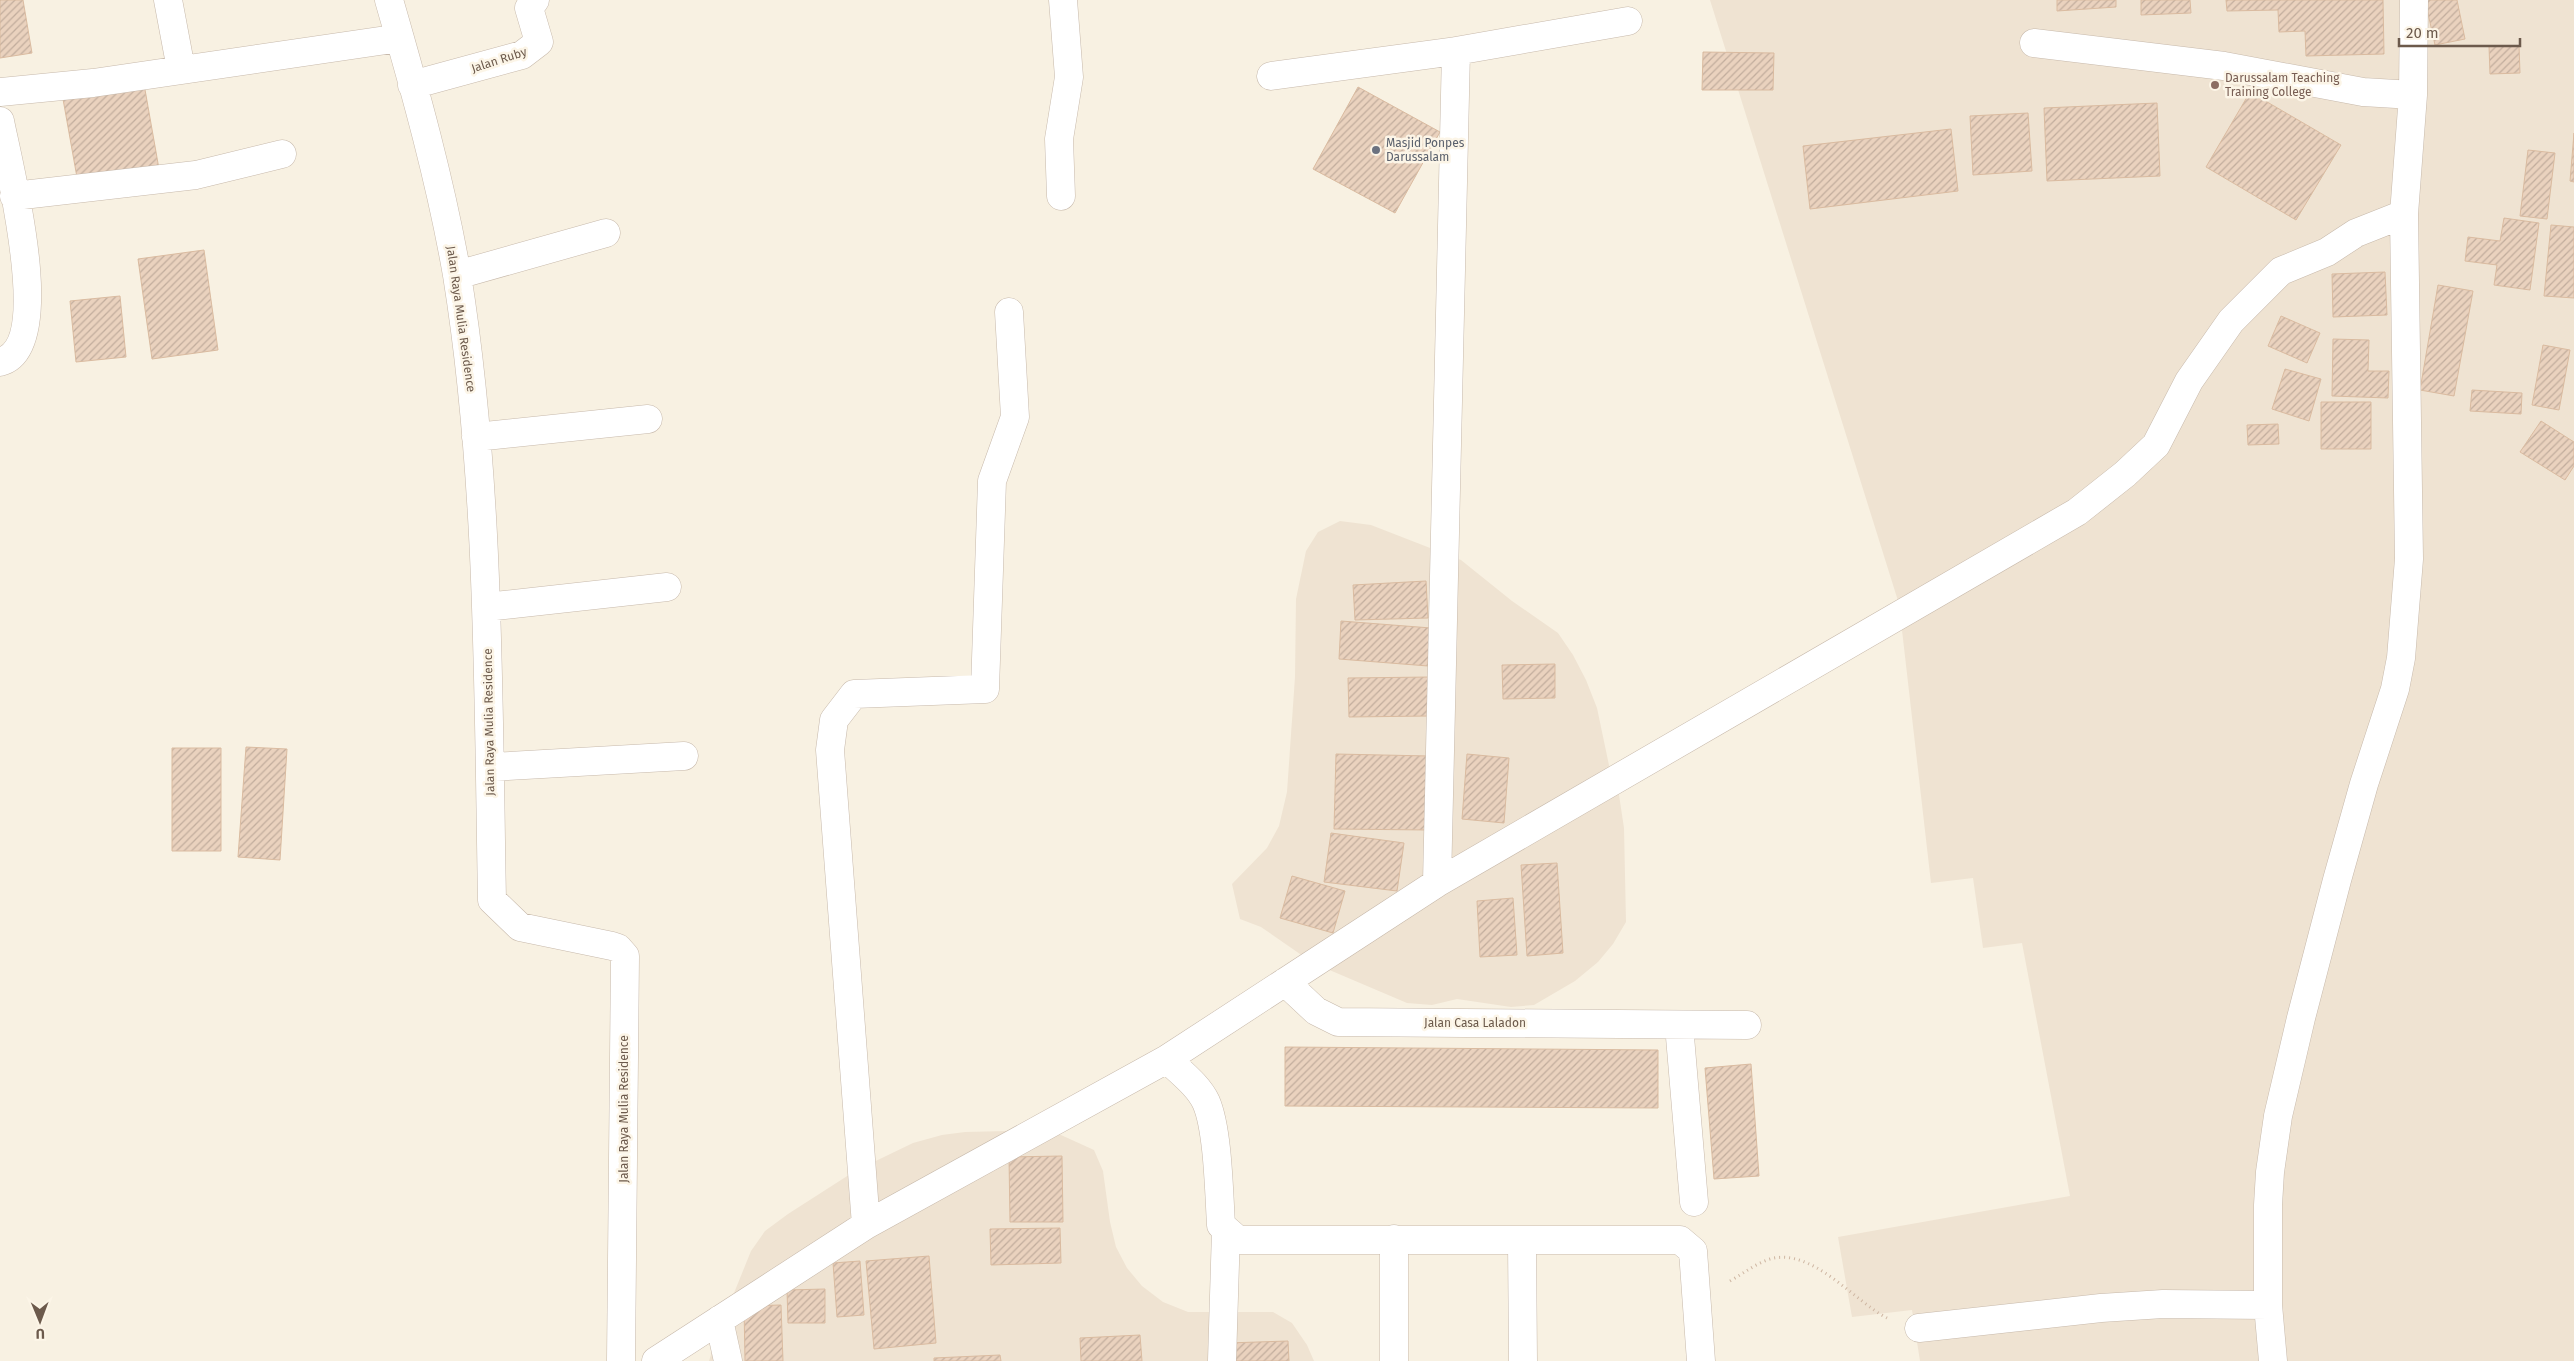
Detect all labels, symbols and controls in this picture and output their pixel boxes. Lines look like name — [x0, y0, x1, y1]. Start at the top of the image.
scale bar — [2399, 15, 2520, 47]
text: 20 m — [2406, 24, 2439, 42]
street label: Jalan Ruby — [469, 44, 529, 76]
place label: Darussalam Teaching Training College — [2225, 71, 2340, 99]
marker: Darussalam Teaching Training College — [2209, 79, 2221, 91]
place label: Masjid Ponpes Darussalam — [1386, 136, 1465, 164]
marker: Masjid Ponpes Darussalam — [1370, 144, 1382, 156]
street label: Jalan Raya Mulia Residence — [444, 245, 478, 393]
street label: Jalan Raya Mulia Residence — [481, 648, 497, 796]
street label: Jalan Casa Laladon — [1424, 1016, 1526, 1030]
street label: Jalan Raya Mulia Residence — [617, 1035, 631, 1183]
north arrow — [15, 1296, 65, 1346]
text: U — [36, 1325, 45, 1342]

